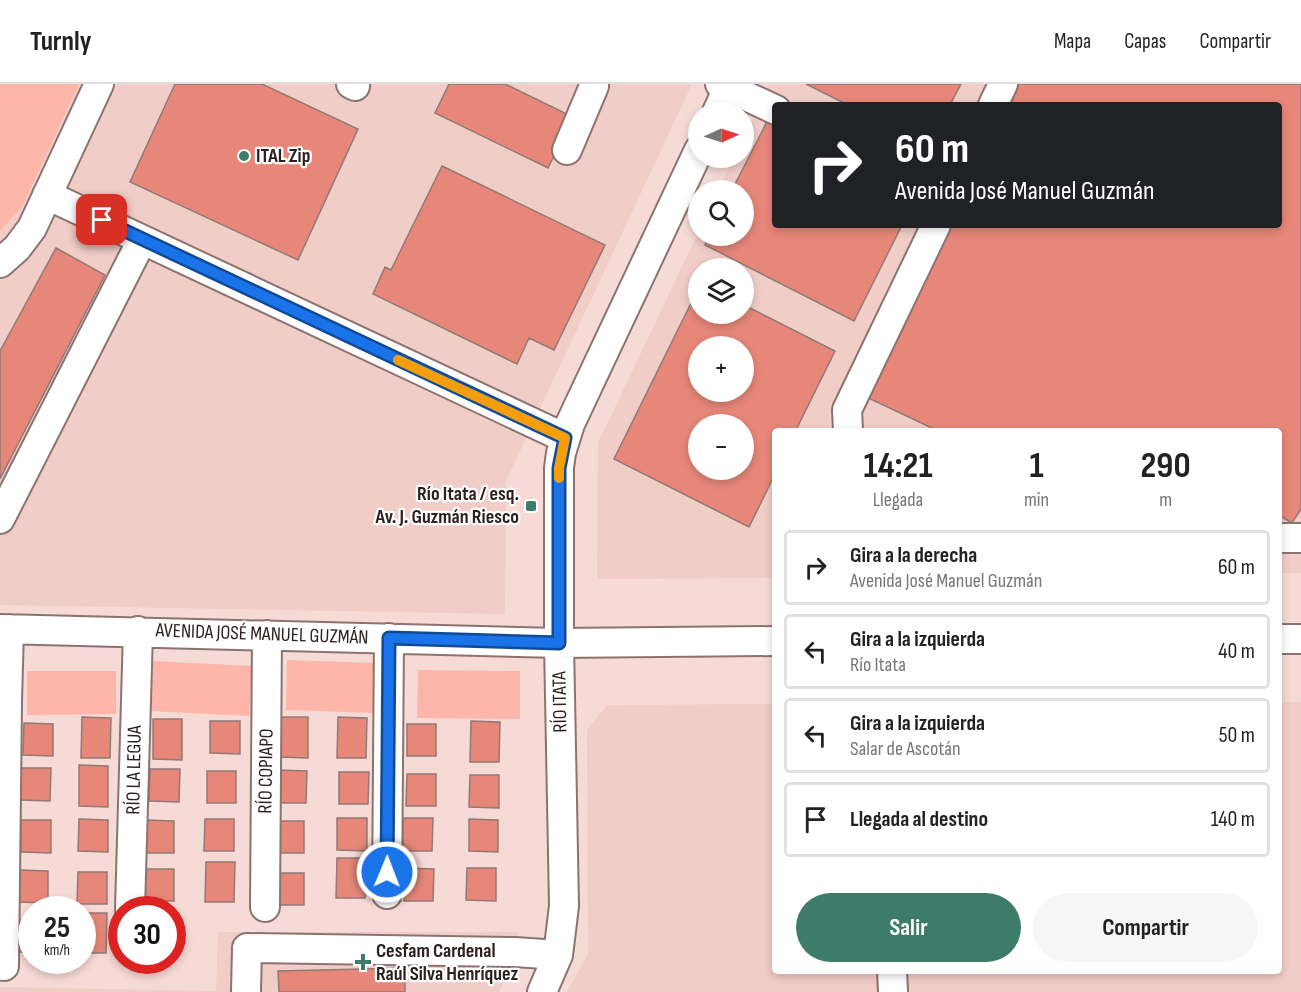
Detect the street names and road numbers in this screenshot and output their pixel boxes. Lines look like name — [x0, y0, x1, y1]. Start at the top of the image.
street label: AVENIDA JOSÉ MANUEL GUZMÁN — [154, 618, 369, 650]
street label: RÍO ITATA — [547, 671, 573, 733]
street label: RÍO LA LEGUA — [121, 725, 147, 815]
street label: RÍO COPIAPO — [253, 728, 279, 814]

